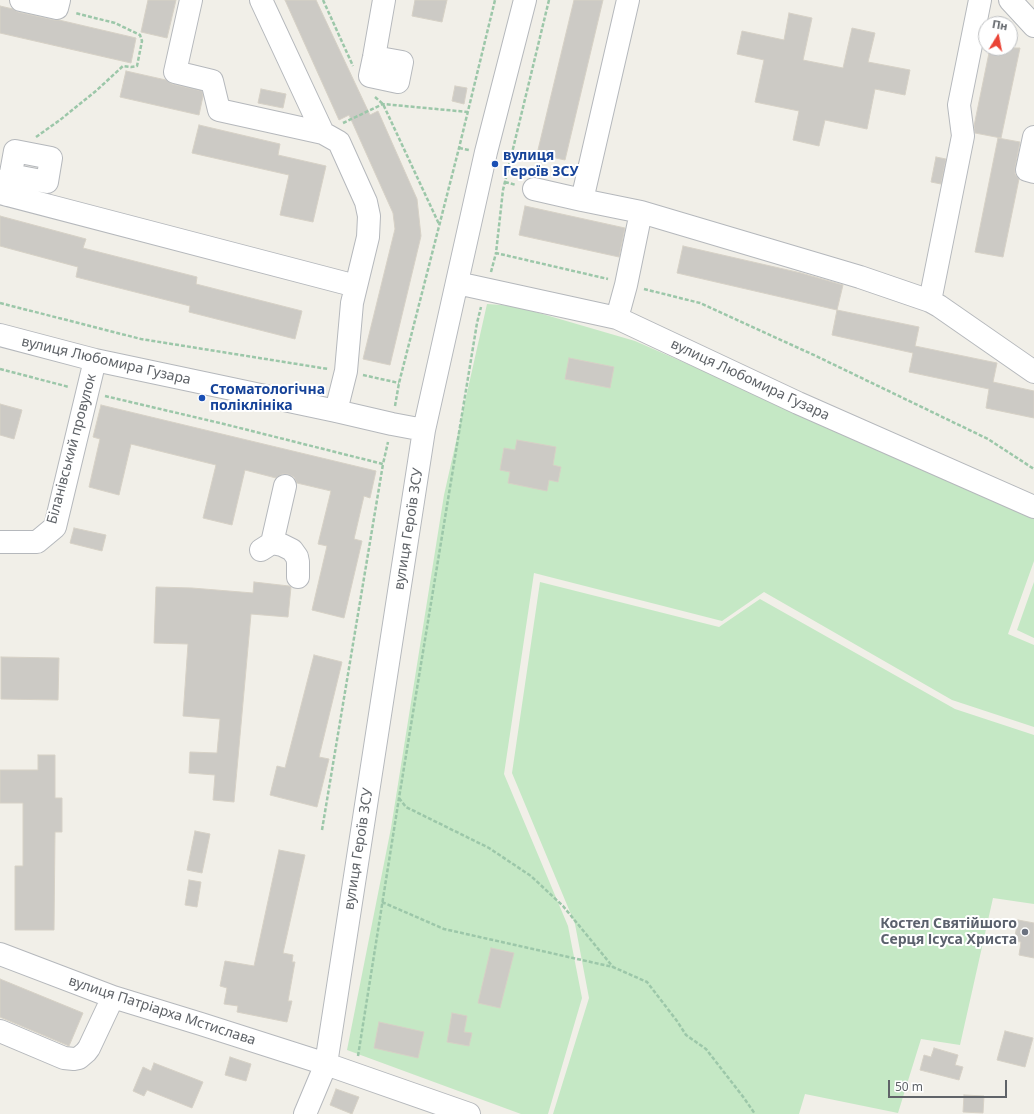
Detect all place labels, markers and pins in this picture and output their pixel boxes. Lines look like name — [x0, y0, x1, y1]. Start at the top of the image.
place label: вулиця Героїв ЗСУ — [503, 148, 579, 180]
marker: вулиця Героїв ЗСУ — [490, 159, 500, 169]
place label: Стоматологічна поліклініка — [210, 382, 325, 414]
marker: Стоматологічна поліклініка — [197, 393, 207, 403]
place label: Костел Святійшого Серця Ісуса Христа — [880, 916, 1017, 948]
marker: Костел Святійшого Серця Ісуса Христа — [1020, 927, 1030, 937]

